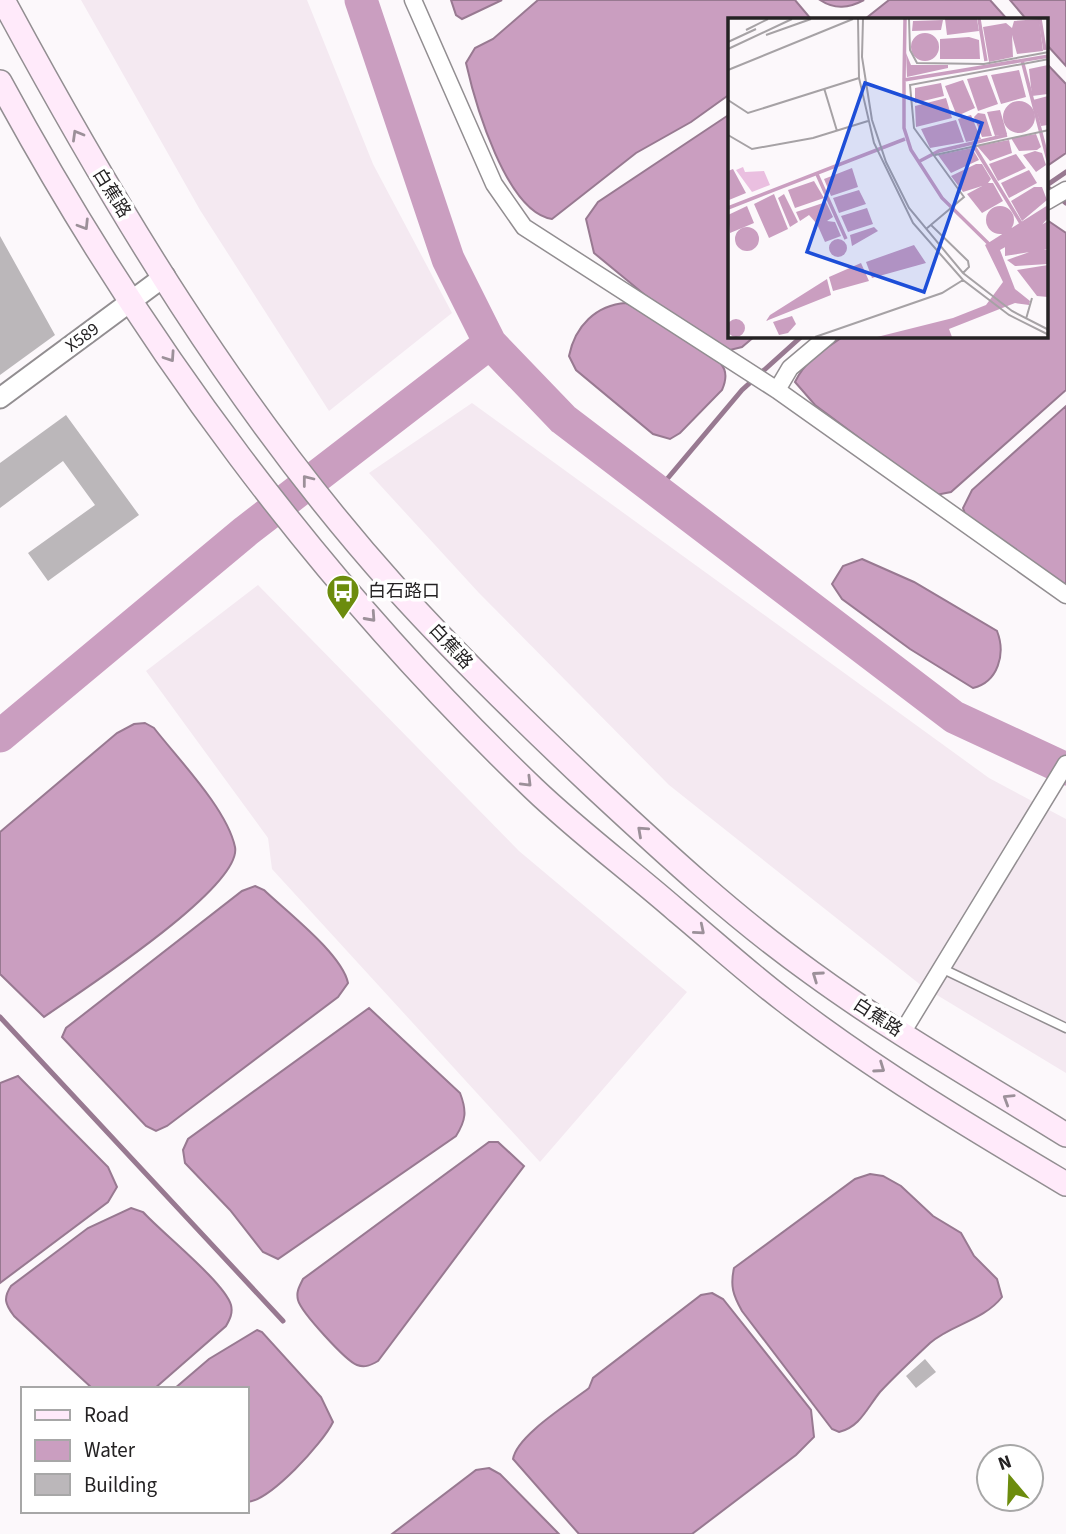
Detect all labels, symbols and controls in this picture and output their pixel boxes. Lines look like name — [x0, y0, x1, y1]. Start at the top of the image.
inset map — [728, 18, 1048, 338]
one-way arrow — [72, 130, 85, 143]
street label: 白蕉路 — [87, 164, 136, 223]
one-way arrow — [76, 218, 89, 231]
street label: X589 — [60, 317, 104, 358]
one-way arrow — [162, 349, 175, 362]
one-way arrow — [303, 475, 316, 487]
bus stop icon: 白石路口 — [324, 572, 362, 621]
place label: 白石路口 — [368, 579, 440, 604]
one-way arrow — [363, 608, 375, 621]
street label: 白蕉路 — [423, 618, 478, 675]
one-way arrow — [519, 773, 532, 786]
one-way arrow — [637, 827, 650, 839]
one-way arrow — [692, 921, 705, 934]
one-way arrow — [812, 972, 825, 984]
street label: 白蕉路 — [848, 992, 907, 1043]
one-way arrow — [873, 1060, 886, 1073]
one-way arrow — [1003, 1095, 1016, 1108]
legend — [21, 1387, 248, 1513]
text: Road — [84, 1400, 129, 1430]
text: Water — [84, 1435, 136, 1465]
north arrow — [975, 1443, 1045, 1513]
text: N — [995, 1449, 1015, 1478]
text: Building — [84, 1470, 158, 1500]

